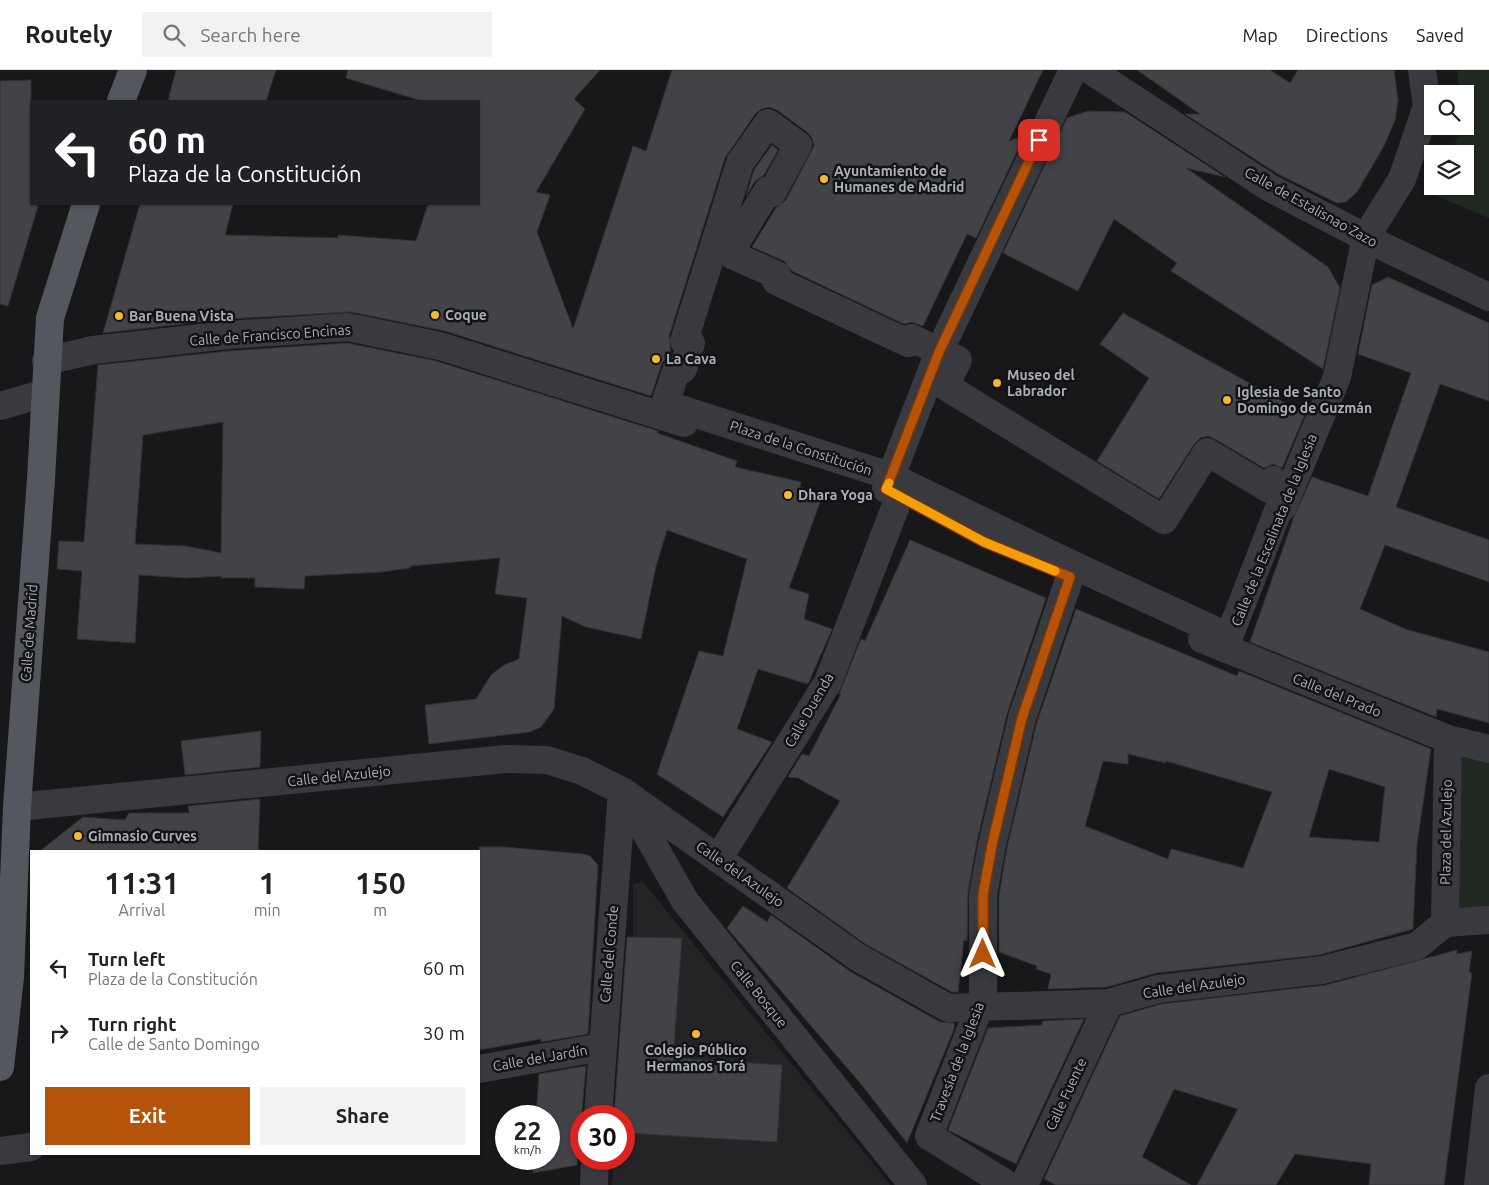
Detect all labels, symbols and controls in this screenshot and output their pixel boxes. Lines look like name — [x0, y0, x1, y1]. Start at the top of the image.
search box — [142, 12, 492, 57]
text: Routely — [25, 21, 112, 48]
icon: search — [160, 21, 188, 49]
text: Search here — [200, 24, 301, 46]
text: Map — [1242, 25, 1278, 45]
text: Directions — [1306, 25, 1388, 45]
text: Saved — [1416, 25, 1464, 45]
map controls — [1424, 85, 1474, 195]
button: search — [1424, 85, 1474, 135]
pin — [1018, 119, 1060, 161]
icon: left — [45, 120, 110, 185]
text: 60 m — [128, 120, 206, 160]
icon: arrive — [1025, 126, 1053, 154]
button: layers — [1424, 145, 1474, 195]
text: Plaza de la Constitución — [128, 161, 362, 186]
place label: Ayuntamiento de Humanes de Madrid — [834, 163, 964, 195]
street label: Calle de Estalisnao Zazo — [1242, 164, 1380, 250]
marker: Ayuntamiento de Humanes de Madrid — [818, 173, 830, 185]
place label: Coque — [445, 307, 487, 323]
place label: Bar Buena Vista — [129, 308, 234, 324]
marker: Coque — [429, 309, 441, 321]
marker: Bar Buena Vista — [113, 310, 125, 322]
street label: Calle de Francisco Encinas — [189, 321, 351, 349]
place label: La Cava — [666, 351, 716, 367]
marker: La Cava — [650, 353, 662, 365]
place label: Museo del Labrador — [1007, 367, 1075, 399]
marker: Museo del Labrador — [991, 377, 1003, 389]
place label: Iglesia de Santo Domingo de Guzmán — [1237, 384, 1372, 416]
marker: Iglesia de Santo Domingo de Guzmán — [1221, 394, 1233, 406]
street label: Plaza de la Constitución — [728, 417, 874, 479]
street label: Calle de la Escalinata de la Iglesia — [1228, 432, 1320, 628]
place label: Dhara Yoga — [798, 487, 873, 503]
marker: Dhara Yoga — [782, 489, 794, 501]
street label: Calle de Madrid — [18, 584, 40, 682]
street label: Calle Duenda — [781, 670, 837, 750]
street label: Calle del Prado — [1290, 670, 1384, 720]
street label: Calle del Azulejo — [287, 763, 391, 789]
street label: Plaza del Azulejo — [1437, 779, 1455, 885]
place label: Gimnasio Curves — [88, 828, 197, 844]
marker: Gimnasio Curves — [72, 830, 84, 842]
street label: Calle del Azulejo — [693, 838, 787, 910]
text: 11:31 — [104, 866, 179, 900]
text: 1 — [259, 866, 276, 900]
text: 150 — [355, 866, 406, 900]
text: Arrival — [119, 901, 165, 919]
text: min — [254, 901, 281, 919]
text: m — [373, 901, 387, 919]
street label: Calle del Conde — [597, 905, 621, 1003]
position arrow — [956, 927, 1008, 979]
text: Turn left — [88, 948, 166, 970]
icon: left — [45, 954, 73, 982]
text: 60 m — [423, 957, 465, 979]
street label: Calle Bosque — [727, 957, 791, 1031]
text: Plaza de la Constitución — [88, 970, 258, 988]
street label: Calle del Azulejo — [1142, 971, 1246, 1001]
street label: Travesía de la Iglesia — [927, 1000, 987, 1124]
text: Turn right — [88, 1013, 176, 1035]
icon: right — [45, 1019, 73, 1047]
text: 30 m — [423, 1022, 465, 1044]
marker: Colegio Público Hermanos Torá — [690, 1028, 702, 1040]
text: Calle de Santo Domingo — [88, 1035, 260, 1053]
street label: Calle del Jardín — [491, 1042, 589, 1074]
place label: Colegio Público Hermanos Torá — [645, 1042, 747, 1074]
street label: Calle Fuente — [1042, 1055, 1090, 1133]
button: Exit — [45, 1087, 250, 1145]
button: Share — [260, 1087, 465, 1145]
speed limit sign: 30 — [570, 1105, 635, 1170]
text: 22 — [513, 1117, 542, 1145]
text: km/h — [514, 1143, 541, 1156]

